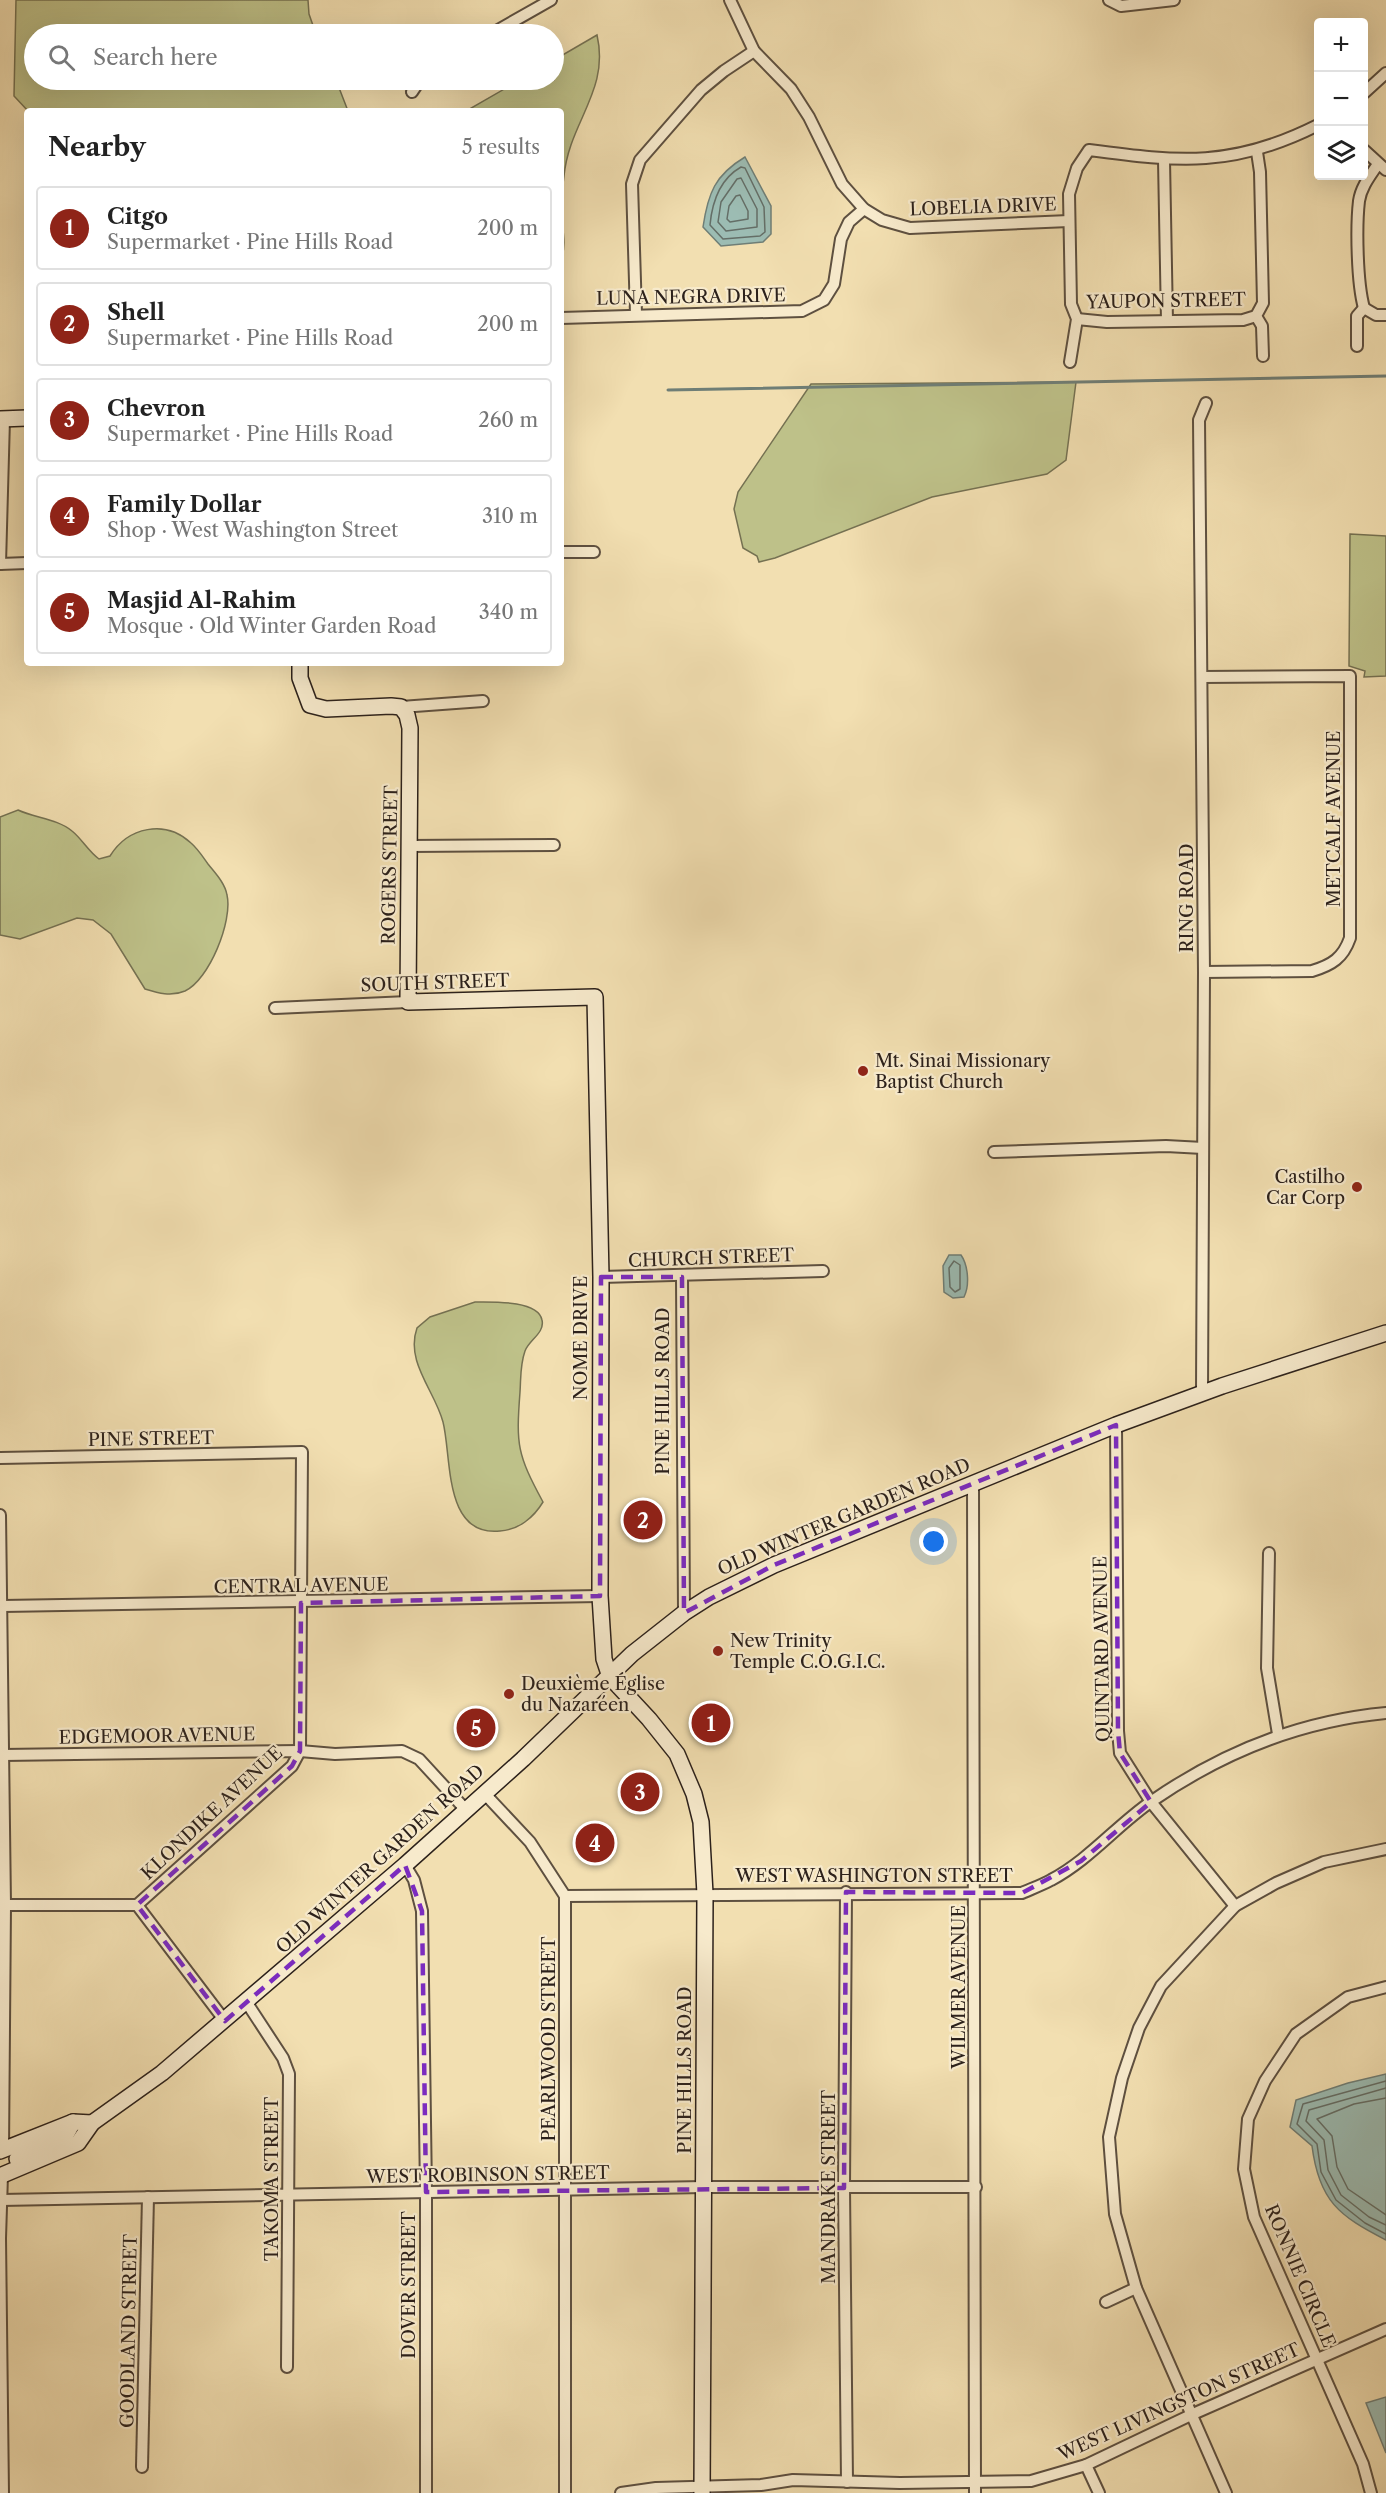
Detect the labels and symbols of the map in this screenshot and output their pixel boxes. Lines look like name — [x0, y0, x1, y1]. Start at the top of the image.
street label: LOBELIA DRIVE — [909, 193, 1057, 221]
street label: LUNA NEGRA DRIVE — [596, 284, 786, 310]
street label: YAUPON STREET — [1085, 289, 1247, 313]
street label: METCALF AVENUE — [1323, 731, 1345, 907]
street label: ROGERS STREET — [378, 785, 402, 945]
street label: RING ROAD — [1176, 843, 1198, 953]
street label: SOUTH STREET — [360, 969, 510, 997]
place label: Mt. Sinai Missionary Baptist Church — [875, 1050, 1051, 1093]
marker: Mt. Sinai Missionary Baptist Church — [856, 1064, 870, 1078]
place label: Castilho Car Corp — [1266, 1166, 1345, 1209]
marker: Castilho Car Corp — [1350, 1180, 1364, 1194]
street label: CHURCH STREET — [628, 1244, 795, 1272]
street label: NOME DRIVE — [570, 1276, 592, 1400]
street label: PINE HILLS ROAD — [652, 1307, 674, 1475]
street label: PINE STREET — [88, 1427, 215, 1451]
street label: OLD WINTER GARDEN ROAD — [714, 1454, 974, 1580]
pin: 2 — [624, 1498, 662, 1543]
your location — [919, 1527, 948, 1556]
street label: QUINTARD AVENUE — [1089, 1556, 1115, 1742]
street label: CENTRAL AVENUE — [213, 1573, 389, 1599]
place label: New Trinity Temple C.O.G.I.C. — [730, 1630, 886, 1673]
marker: New Trinity Temple C.O.G.I.C. — [711, 1644, 725, 1658]
place label: Deuxième Église du Nazaréen — [521, 1672, 665, 1716]
marker: Deuxième Église du Nazaréen — [502, 1687, 516, 1701]
pin: 1 — [692, 1700, 730, 1746]
pin: 5 — [456, 1706, 496, 1750]
street label: EDGEMOOR AVENUE — [59, 1723, 255, 1749]
street label: KLONDIKE AVENUE — [137, 1742, 287, 1884]
street label: OLD WINTER GARDEN ROAD — [271, 1760, 489, 1958]
pin: 3 — [620, 1770, 660, 1814]
pin: 4 — [576, 1820, 614, 1866]
street label: WEST WASHINGTON STREET — [734, 1865, 1013, 1887]
street label: WILMER AVENUE — [948, 1905, 970, 2070]
street label: PEARLWOOD STREET — [538, 1936, 560, 2142]
street label: PINE HILLS ROAD — [674, 1986, 696, 2154]
street label: MANDRAKE STREET — [818, 2089, 840, 2284]
street label: TAKOMA STREET — [261, 2096, 283, 2261]
street label: WEST ROBINSON STREET — [365, 2162, 610, 2188]
street label: RONNIE CIRCLE — [1260, 2201, 1340, 2351]
street label: DOVER STREET — [398, 2211, 420, 2359]
street label: GOODLAND STREET — [116, 2233, 142, 2428]
street label: WEST LIVINGSTON STREET — [1054, 2338, 1304, 2466]

